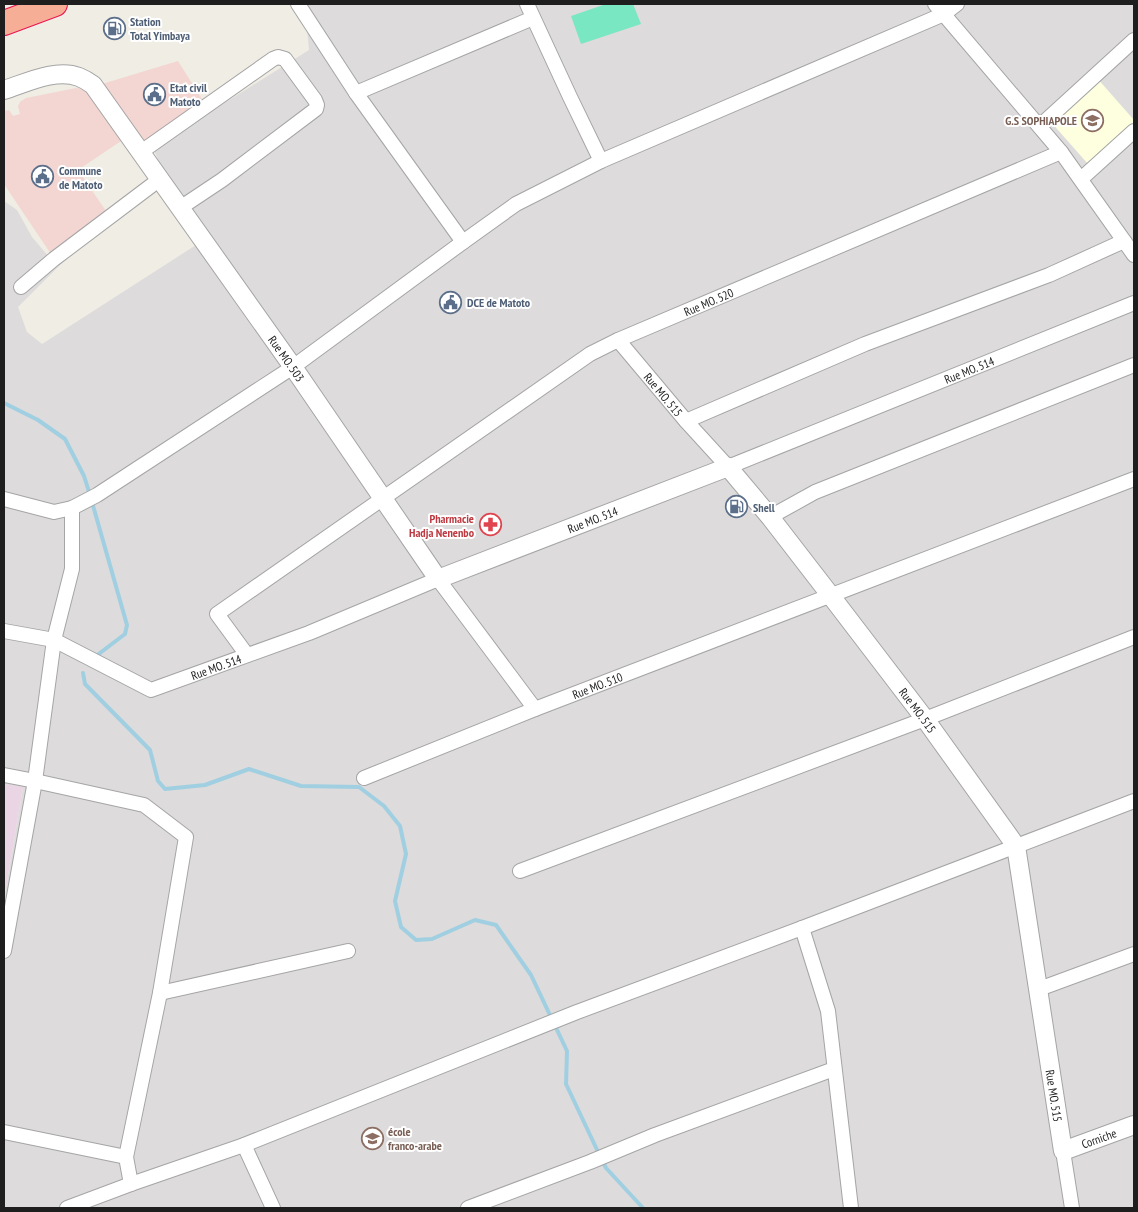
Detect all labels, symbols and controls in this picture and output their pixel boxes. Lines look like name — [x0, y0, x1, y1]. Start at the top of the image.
place label: Station Total Yimbaya — [130, 14, 190, 43]
fuel station icon: Station Total Yimbaya — [102, 16, 126, 40]
place label: Etat civil Matoto — [170, 80, 207, 109]
public building icon: Etat civil Matoto — [142, 82, 166, 106]
school or university icon: G.S SOPHIAPOLE — [1081, 108, 1105, 132]
place label: G.S SOPHIAPOLE — [1005, 113, 1077, 128]
place label: Commune de Matoto — [59, 163, 103, 192]
public building icon: Commune de Matoto — [31, 165, 55, 189]
street label: Rue MO. 520 — [681, 284, 736, 319]
public building icon: DCE de Matoto — [439, 290, 463, 314]
place label: DCE de Matoto — [467, 295, 531, 310]
street label: Rue MO. 503 — [266, 333, 308, 384]
street label: Rue MO. 514 — [942, 353, 997, 386]
street label: Rue MO. 515 — [641, 369, 686, 419]
fuel station icon: Shell — [725, 495, 749, 519]
place label: Shell — [753, 500, 775, 515]
street label: Rue MO. 514 — [565, 503, 620, 536]
place label: Pharmacie Hadja Nenenbo — [409, 511, 475, 540]
pharmacy icon: Pharmacie Hadja Nenenbo — [478, 513, 502, 537]
street label: Rue MO. 514 — [189, 650, 244, 683]
street label: Rue MO. 510 — [570, 669, 624, 702]
street label: Rue MO. 515 — [896, 685, 940, 736]
street label: Rue MO. 515 — [1043, 1069, 1066, 1123]
place label: école franco-arabe — [388, 1124, 442, 1153]
street label: Corniche — [1079, 1125, 1118, 1151]
school or university icon: école franco-arabe — [360, 1126, 384, 1150]

